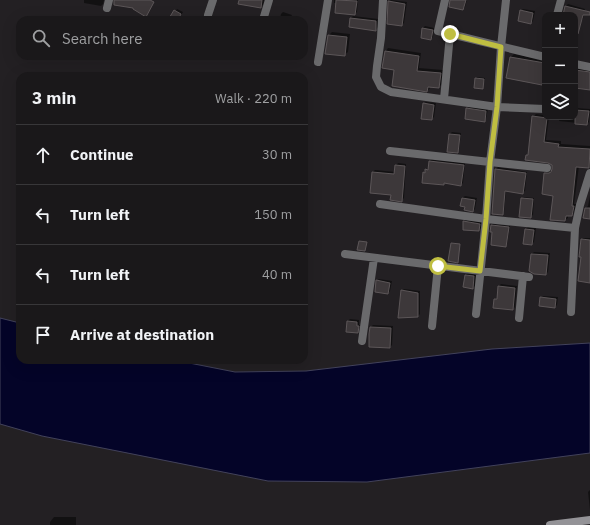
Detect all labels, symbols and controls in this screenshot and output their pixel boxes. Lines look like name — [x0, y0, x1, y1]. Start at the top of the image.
map controls — [542, 12, 578, 120]
button: + — [542, 12, 578, 48]
search box — [16, 16, 308, 60]
route end — [441, 25, 459, 43]
icon: search — [30, 27, 52, 49]
text: Search here — [62, 29, 142, 48]
button: − — [542, 48, 578, 84]
button: layers — [542, 84, 578, 120]
text: 3 min — [32, 87, 76, 109]
text: Walk · 220 m — [215, 90, 292, 107]
icon: ahead — [32, 144, 54, 166]
text: Continue — [70, 145, 134, 164]
text: 30 m — [262, 146, 292, 163]
icon: left — [32, 204, 54, 226]
text: Turn left — [70, 205, 130, 224]
text: 150 m — [254, 206, 292, 223]
route start — [429, 257, 447, 275]
icon: left — [32, 264, 54, 286]
text: Turn left — [70, 265, 130, 284]
text: 40 m — [262, 266, 292, 283]
icon: arrive — [32, 324, 54, 346]
text: Arrive at destination — [70, 325, 214, 344]

